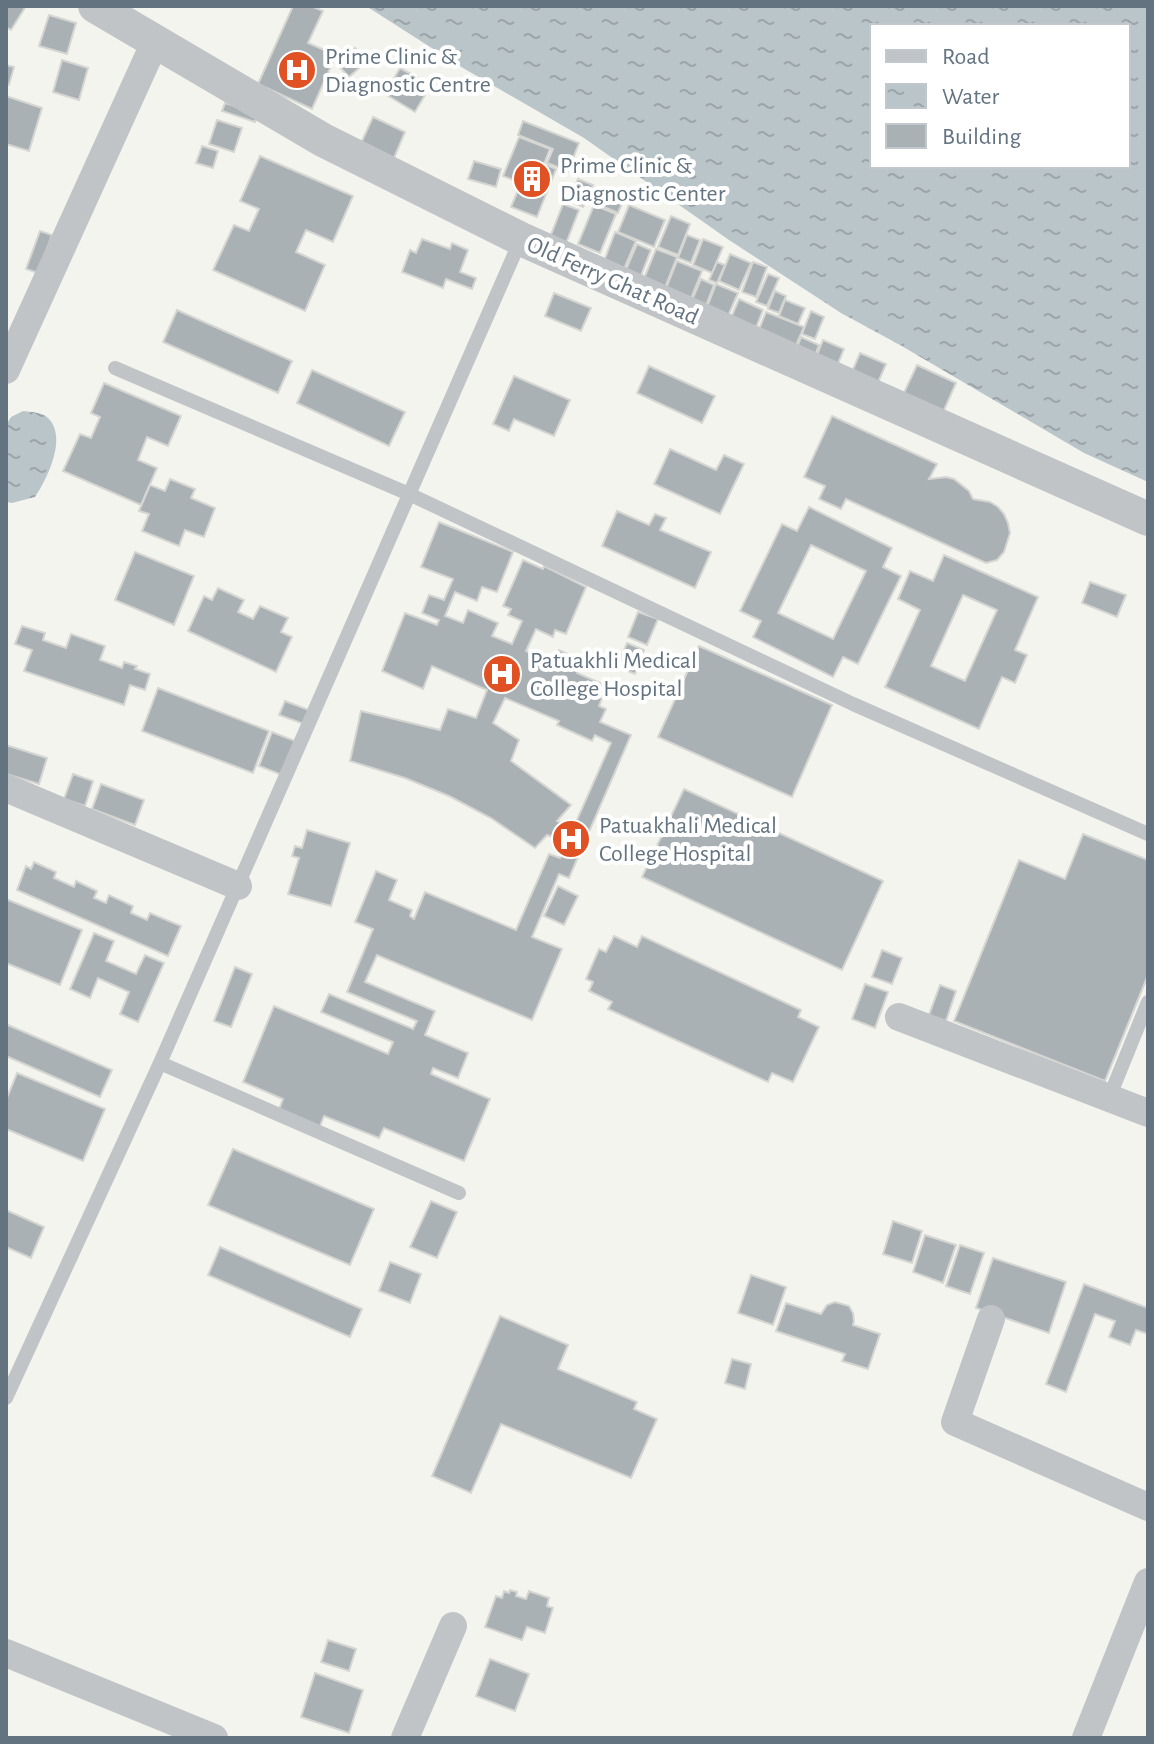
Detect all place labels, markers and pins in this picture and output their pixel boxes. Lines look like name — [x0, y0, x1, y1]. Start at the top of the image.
place label: Prime Clinic & Diagnostic Centre — [325, 45, 491, 97]
hospital icon: Prime Clinic & Diagnostic Centre — [276, 49, 318, 91]
place label: Prime Clinic & Diagnostic Center — [560, 154, 726, 206]
building icon: Prime Clinic & Diagnostic Center — [511, 158, 553, 200]
place label: Patuakhli Medical College Hospital — [530, 649, 697, 701]
hospital icon: Patuakhli Medical College Hospital — [481, 653, 523, 695]
place label: Patuakhali Medical College Hospital — [599, 814, 777, 866]
hospital icon: Patuakhali Medical College Hospital — [550, 818, 592, 860]

